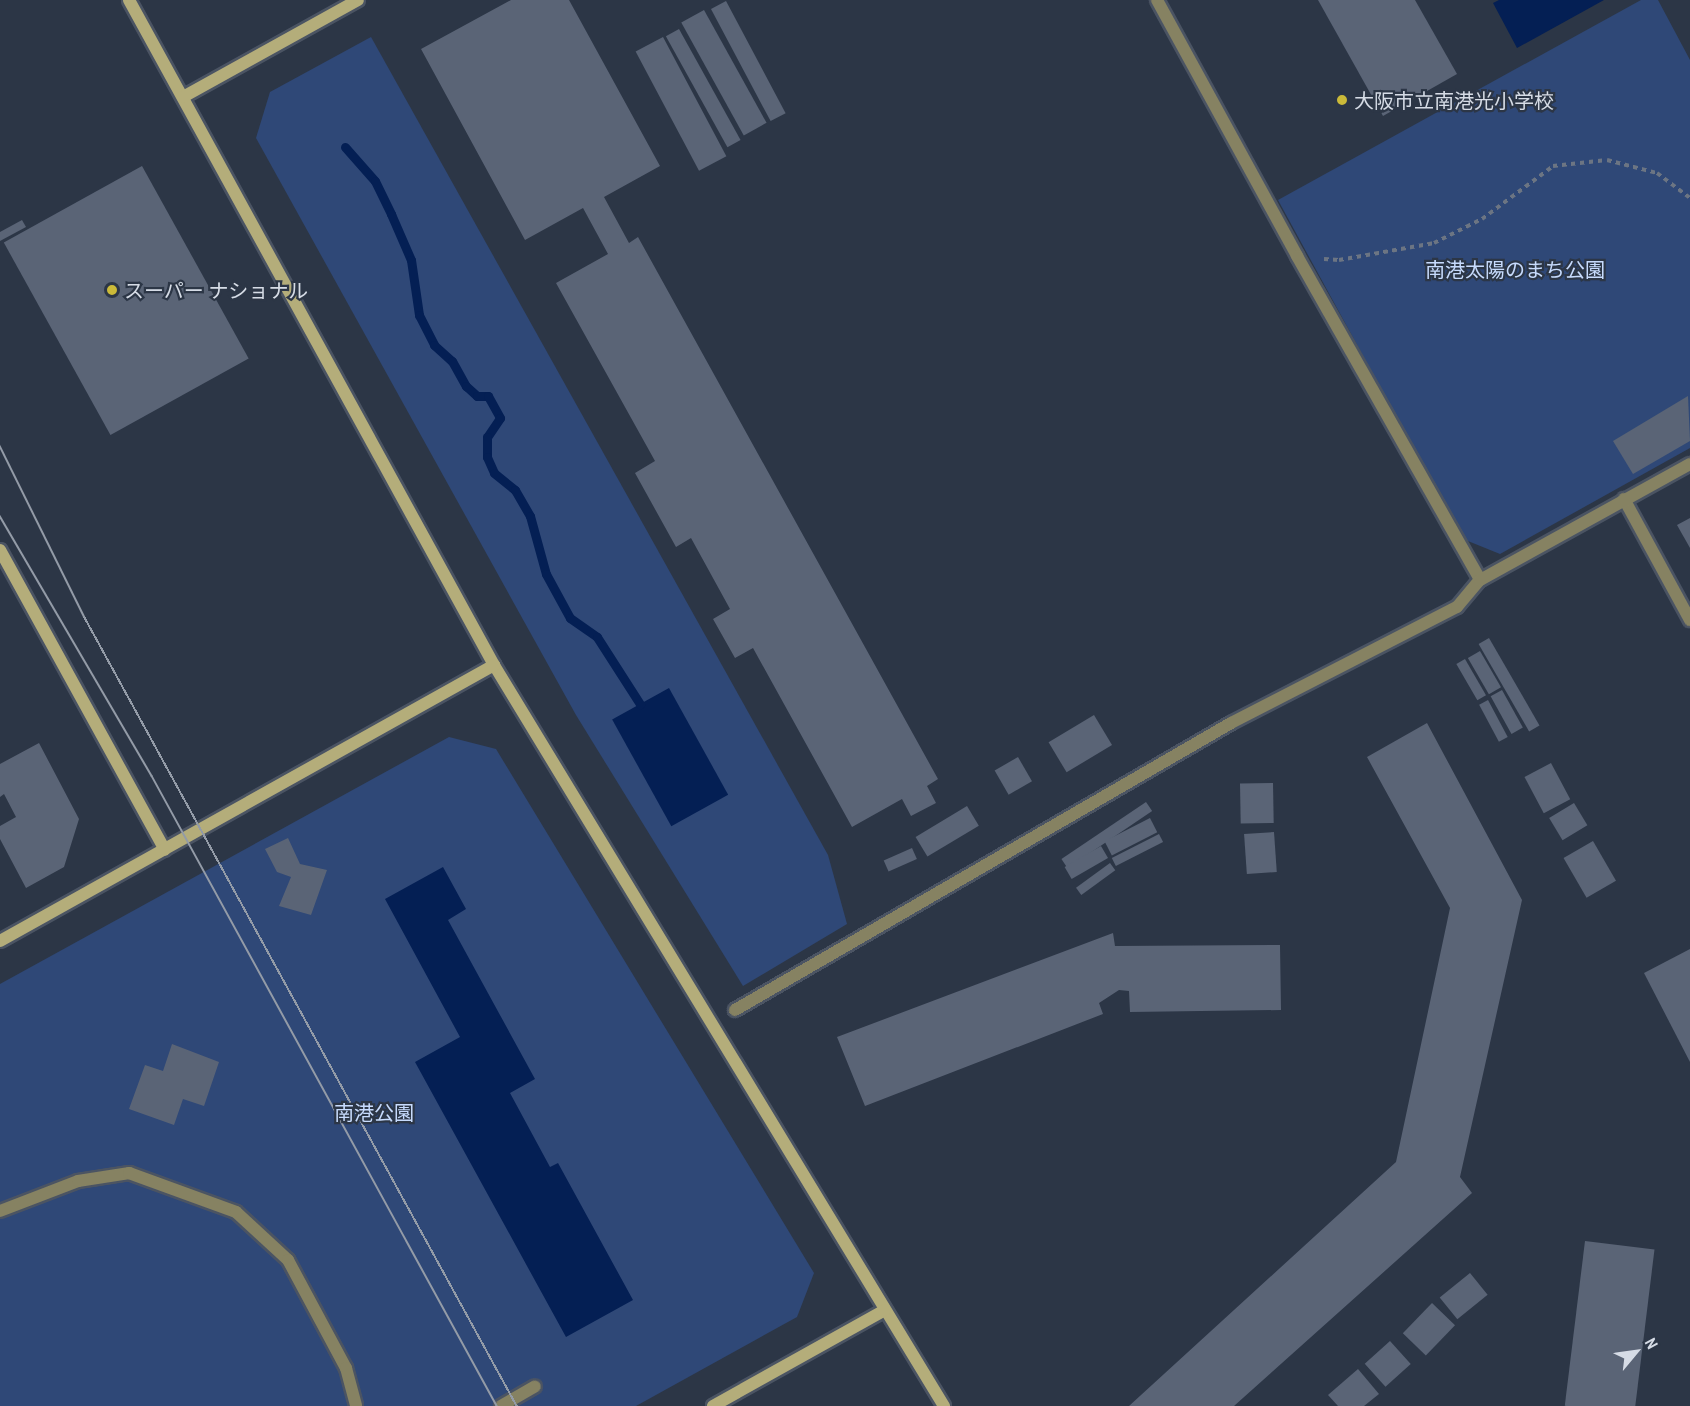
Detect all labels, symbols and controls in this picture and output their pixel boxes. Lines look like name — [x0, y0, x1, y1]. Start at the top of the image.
place label: 大阪市立南港光小学校 — [1354, 88, 1554, 112]
marker: 大阪市立南港光小学校 — [1335, 93, 1349, 107]
park label: 南港太陽のまち公園 — [1425, 257, 1605, 281]
place label: スーパー ナショナル — [124, 278, 309, 302]
marker: スーパー ナショナル — [105, 283, 119, 297]
park label: 南港公園 — [334, 1100, 414, 1124]
north arrow — [1606, 1322, 1666, 1382]
text: N — [1640, 1334, 1664, 1353]

